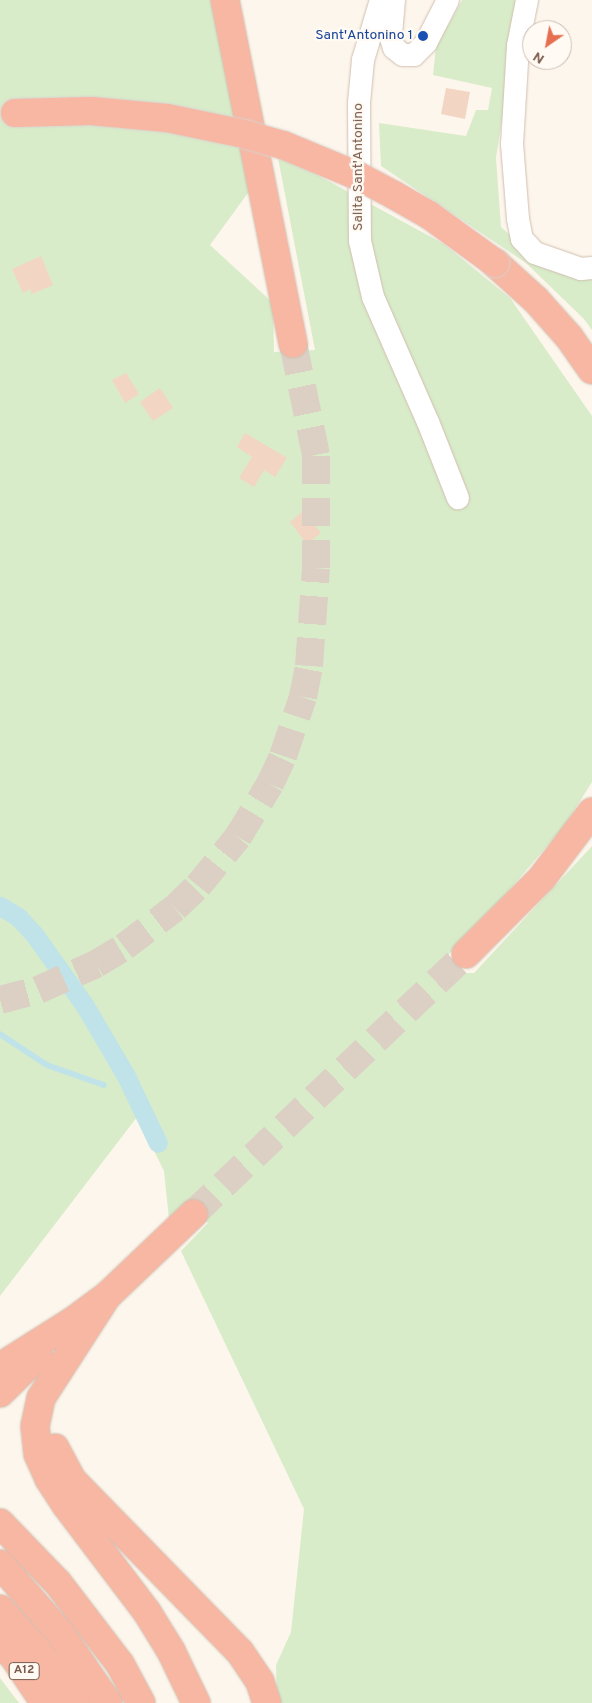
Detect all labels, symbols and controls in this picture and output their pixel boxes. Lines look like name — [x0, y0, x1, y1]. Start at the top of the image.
north arrow — [522, 20, 572, 70]
place label: Sant'Antonino 1 — [315, 28, 413, 44]
marker: Sant'Antonino 1 — [417, 30, 429, 42]
text: N — [530, 47, 548, 67]
street label: Salita Sant'Antonino — [351, 103, 367, 231]
road number: A12 — [8, 1662, 40, 1680]

